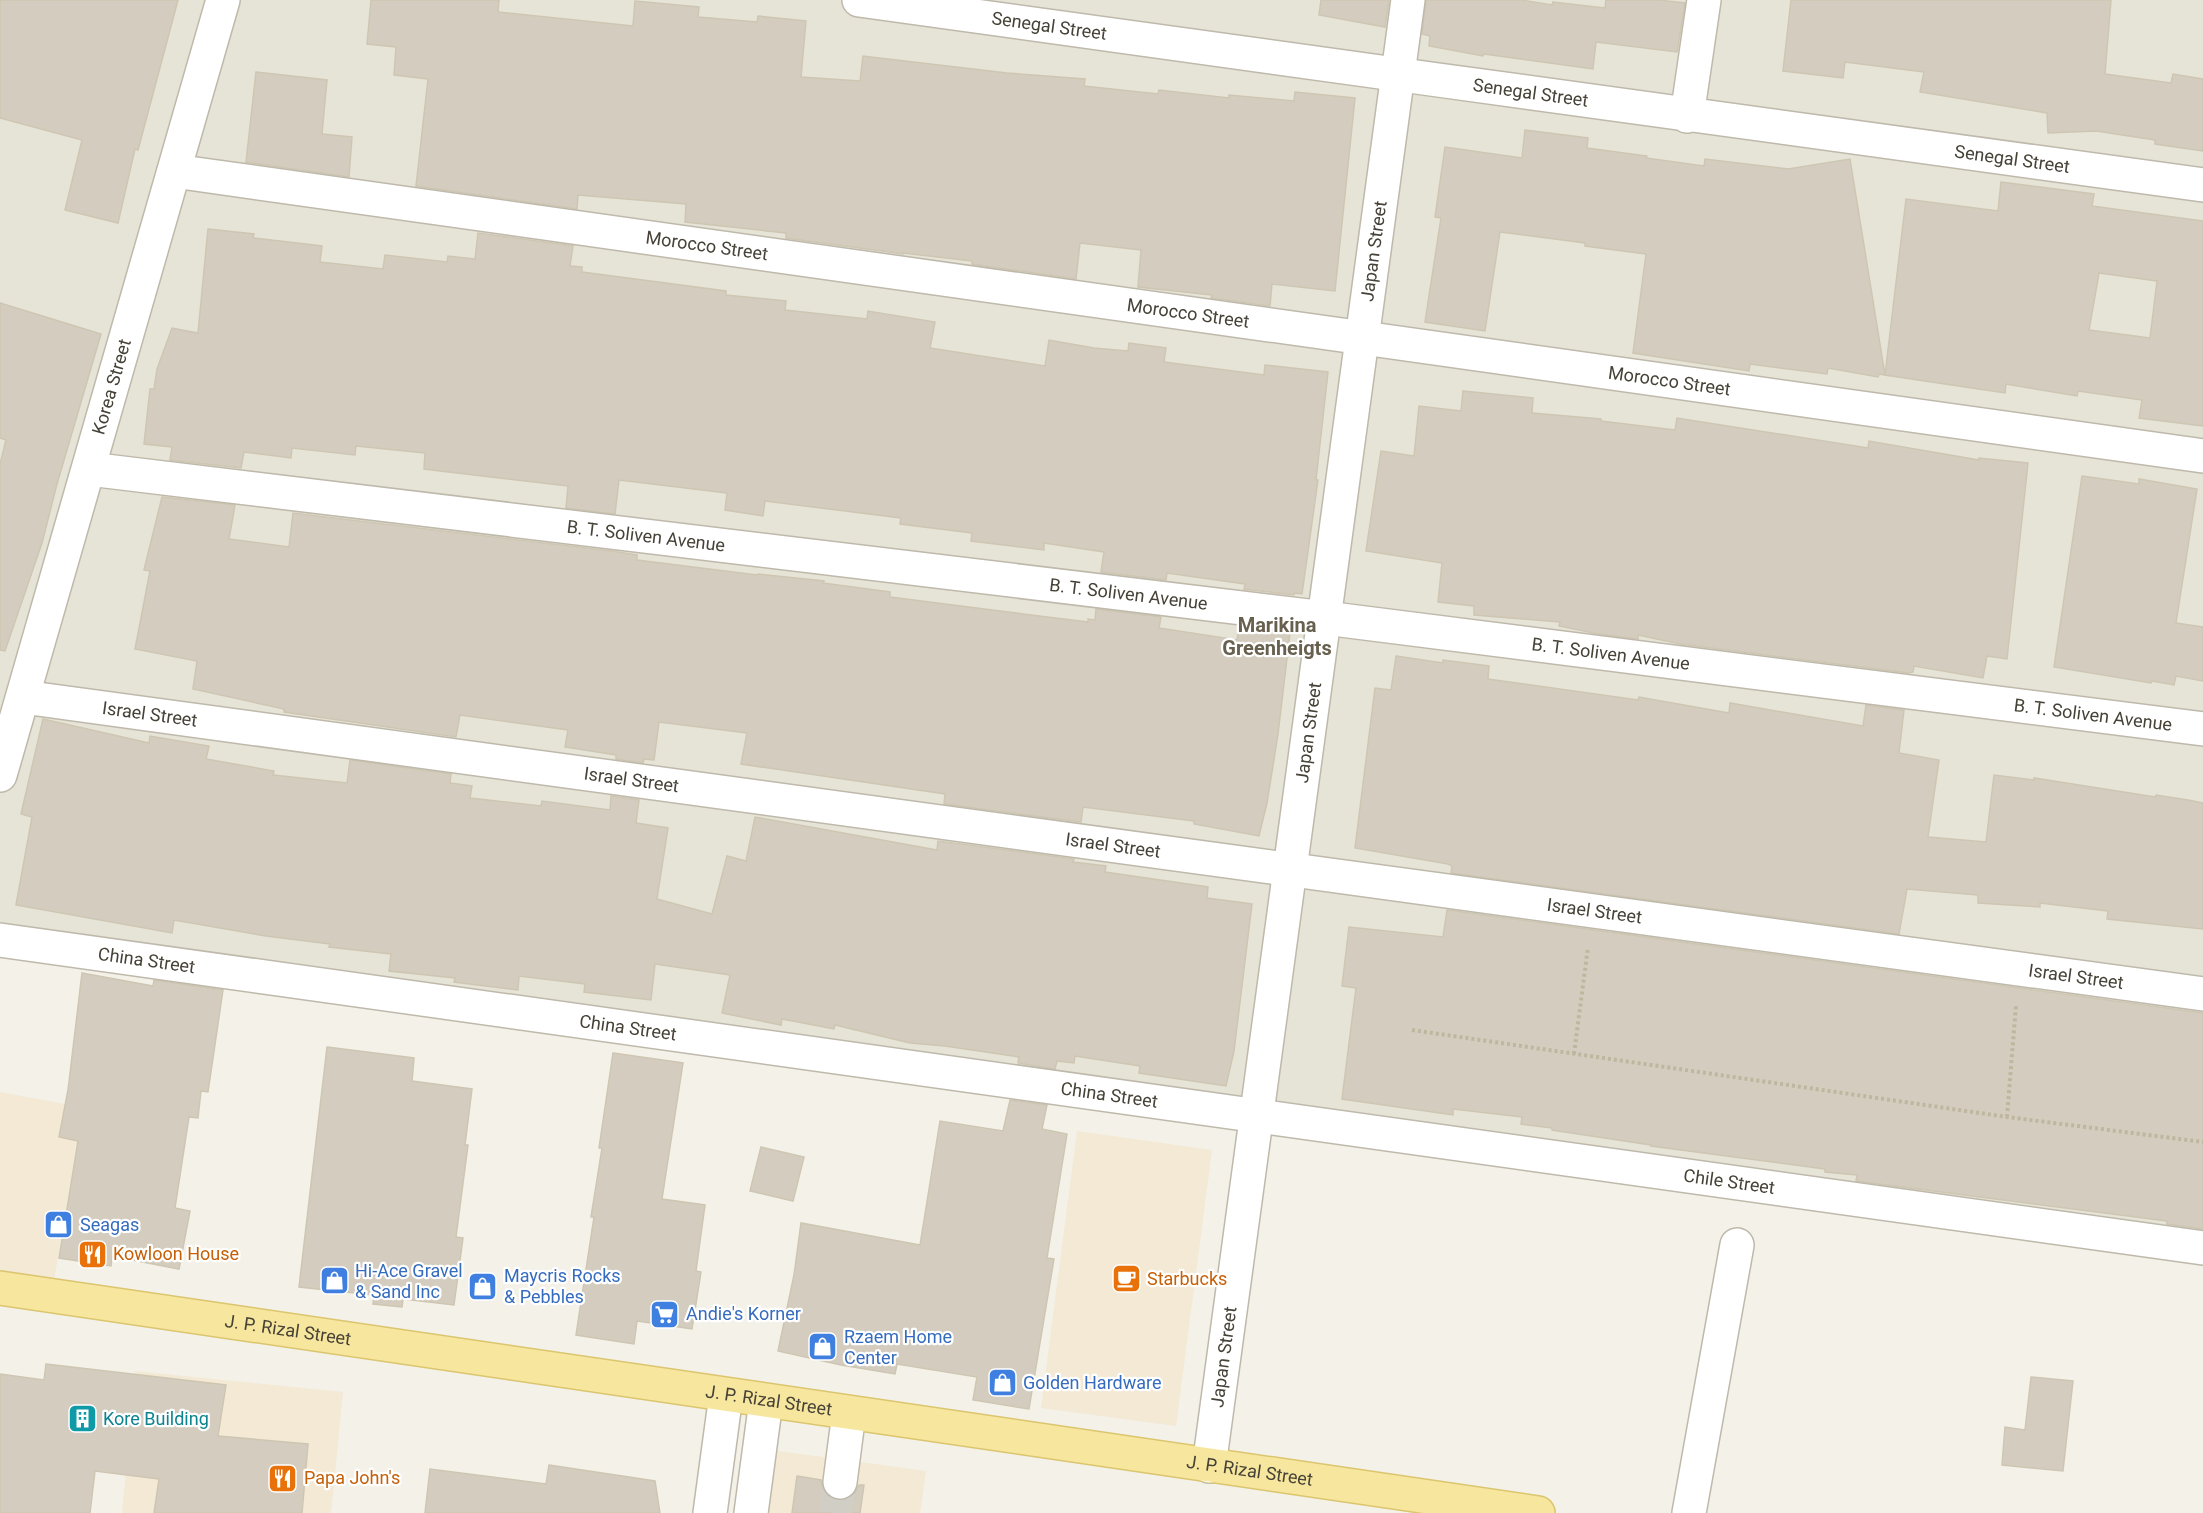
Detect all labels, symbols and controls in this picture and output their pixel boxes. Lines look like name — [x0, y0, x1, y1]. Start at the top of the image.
street label: Senegal Street — [990, 7, 1108, 44]
street label: Senegal Street — [1472, 74, 1590, 111]
street label: Senegal Street — [1953, 140, 2071, 177]
street label: Japan Street — [1356, 199, 1391, 303]
street label: Morocco Street — [644, 226, 769, 264]
street label: Morocco Street — [1126, 294, 1251, 332]
street label: Korea Street — [88, 336, 135, 437]
street label: Morocco Street — [1607, 362, 1732, 400]
street label: B. T. Soliven Avenue — [566, 516, 726, 556]
street label: B. T. Soliven Avenue — [1048, 574, 1209, 614]
district label: Marikina Greenheigts — [1222, 613, 1332, 660]
street label: B. T. Soliven Avenue — [1530, 633, 1691, 674]
street label: Japan Street — [1291, 681, 1325, 784]
street label: B. T. Soliven Avenue — [2013, 694, 2173, 735]
street label: Israel Street — [101, 697, 199, 731]
street label: Israel Street — [583, 763, 680, 796]
street label: Israel Street — [1064, 828, 1162, 862]
street label: Israel Street — [1546, 894, 1643, 927]
street label: China Street — [97, 943, 197, 977]
street label: Israel Street — [2027, 959, 2125, 993]
street label: China Street — [578, 1010, 678, 1044]
street label: China Street — [1059, 1077, 1159, 1112]
street label: Chile Street — [1682, 1164, 1776, 1198]
shop icon: Seagas — [43, 1209, 75, 1241]
place label: Seagas — [80, 1214, 139, 1235]
restaurant icon: Kowloon House — [76, 1238, 108, 1270]
place label: Kowloon House — [113, 1243, 239, 1264]
place label: Hi-Ace Gravel & Sand Inc — [355, 1260, 463, 1302]
cafe icon: Starbucks — [1110, 1263, 1142, 1295]
shop icon: Hi-Ace Gravel & Sand Inc — [318, 1265, 350, 1297]
place label: Maycris Rocks & Pebbles — [504, 1265, 621, 1307]
place label: Starbucks — [1147, 1268, 1227, 1289]
shop icon: Maycris Rocks & Pebbles — [467, 1270, 499, 1302]
supermarket icon: Andie's Korner — [649, 1298, 681, 1330]
place label: Andie's Korner — [686, 1303, 801, 1324]
street label: Japan Street — [1206, 1305, 1241, 1409]
street label: J. P. Rizal Street — [223, 1310, 353, 1349]
place label: Rzaem Home Center — [844, 1326, 952, 1368]
shop icon: Rzaem Home Center — [807, 1331, 839, 1363]
shop icon: Golden Hardware — [986, 1367, 1018, 1399]
place label: Golden Hardware — [1023, 1372, 1162, 1393]
street label: J. P. Rizal Street — [704, 1380, 834, 1420]
building icon: Kore Building — [66, 1403, 98, 1435]
place label: Kore Building — [103, 1408, 209, 1429]
street label: J. P. Rizal Street — [1185, 1451, 1314, 1490]
restaurant icon: Papa John's — [267, 1462, 299, 1494]
place label: Papa John's — [304, 1467, 400, 1488]

